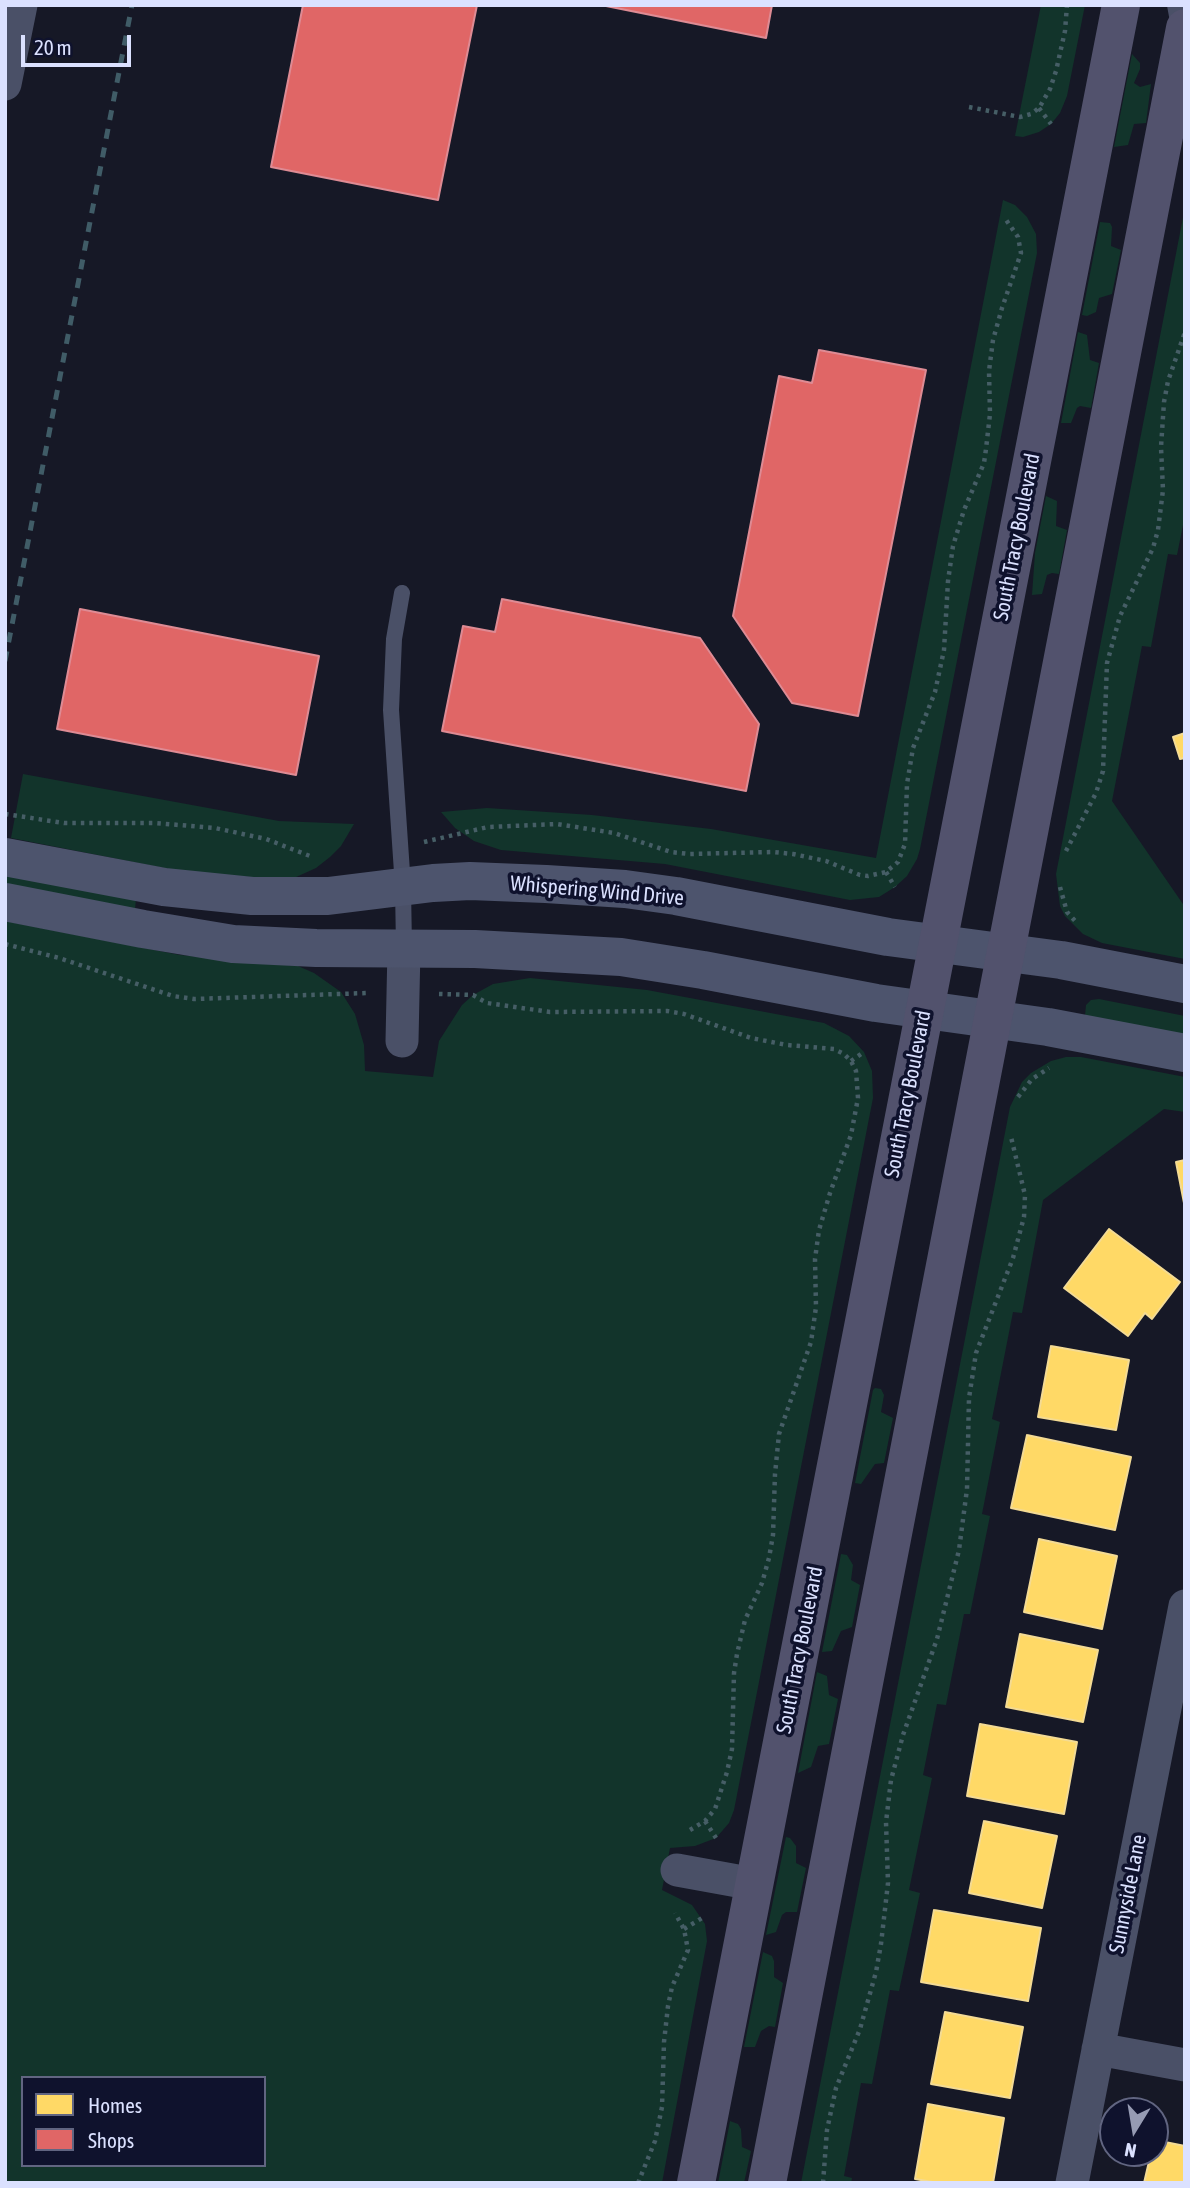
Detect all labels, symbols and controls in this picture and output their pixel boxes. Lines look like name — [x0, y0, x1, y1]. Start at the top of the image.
scale bar — [24, 21, 135, 65]
text: 20 m — [34, 35, 72, 59]
street label: South Tracy Boulevard — [988, 451, 1046, 623]
street label: Whispering Wind Drive — [509, 871, 685, 911]
street label: South Tracy Boulevard — [879, 1008, 937, 1180]
street label: South Tracy Boulevard — [771, 1564, 829, 1736]
street label: Sunnyside Lane — [1104, 1833, 1152, 1955]
legend — [21, 2076, 266, 2167]
text: Homes — [88, 2093, 142, 2117]
north arrow — [1099, 2097, 1169, 2167]
text: Shops — [88, 2128, 134, 2152]
text: N — [1123, 2139, 1138, 2163]

